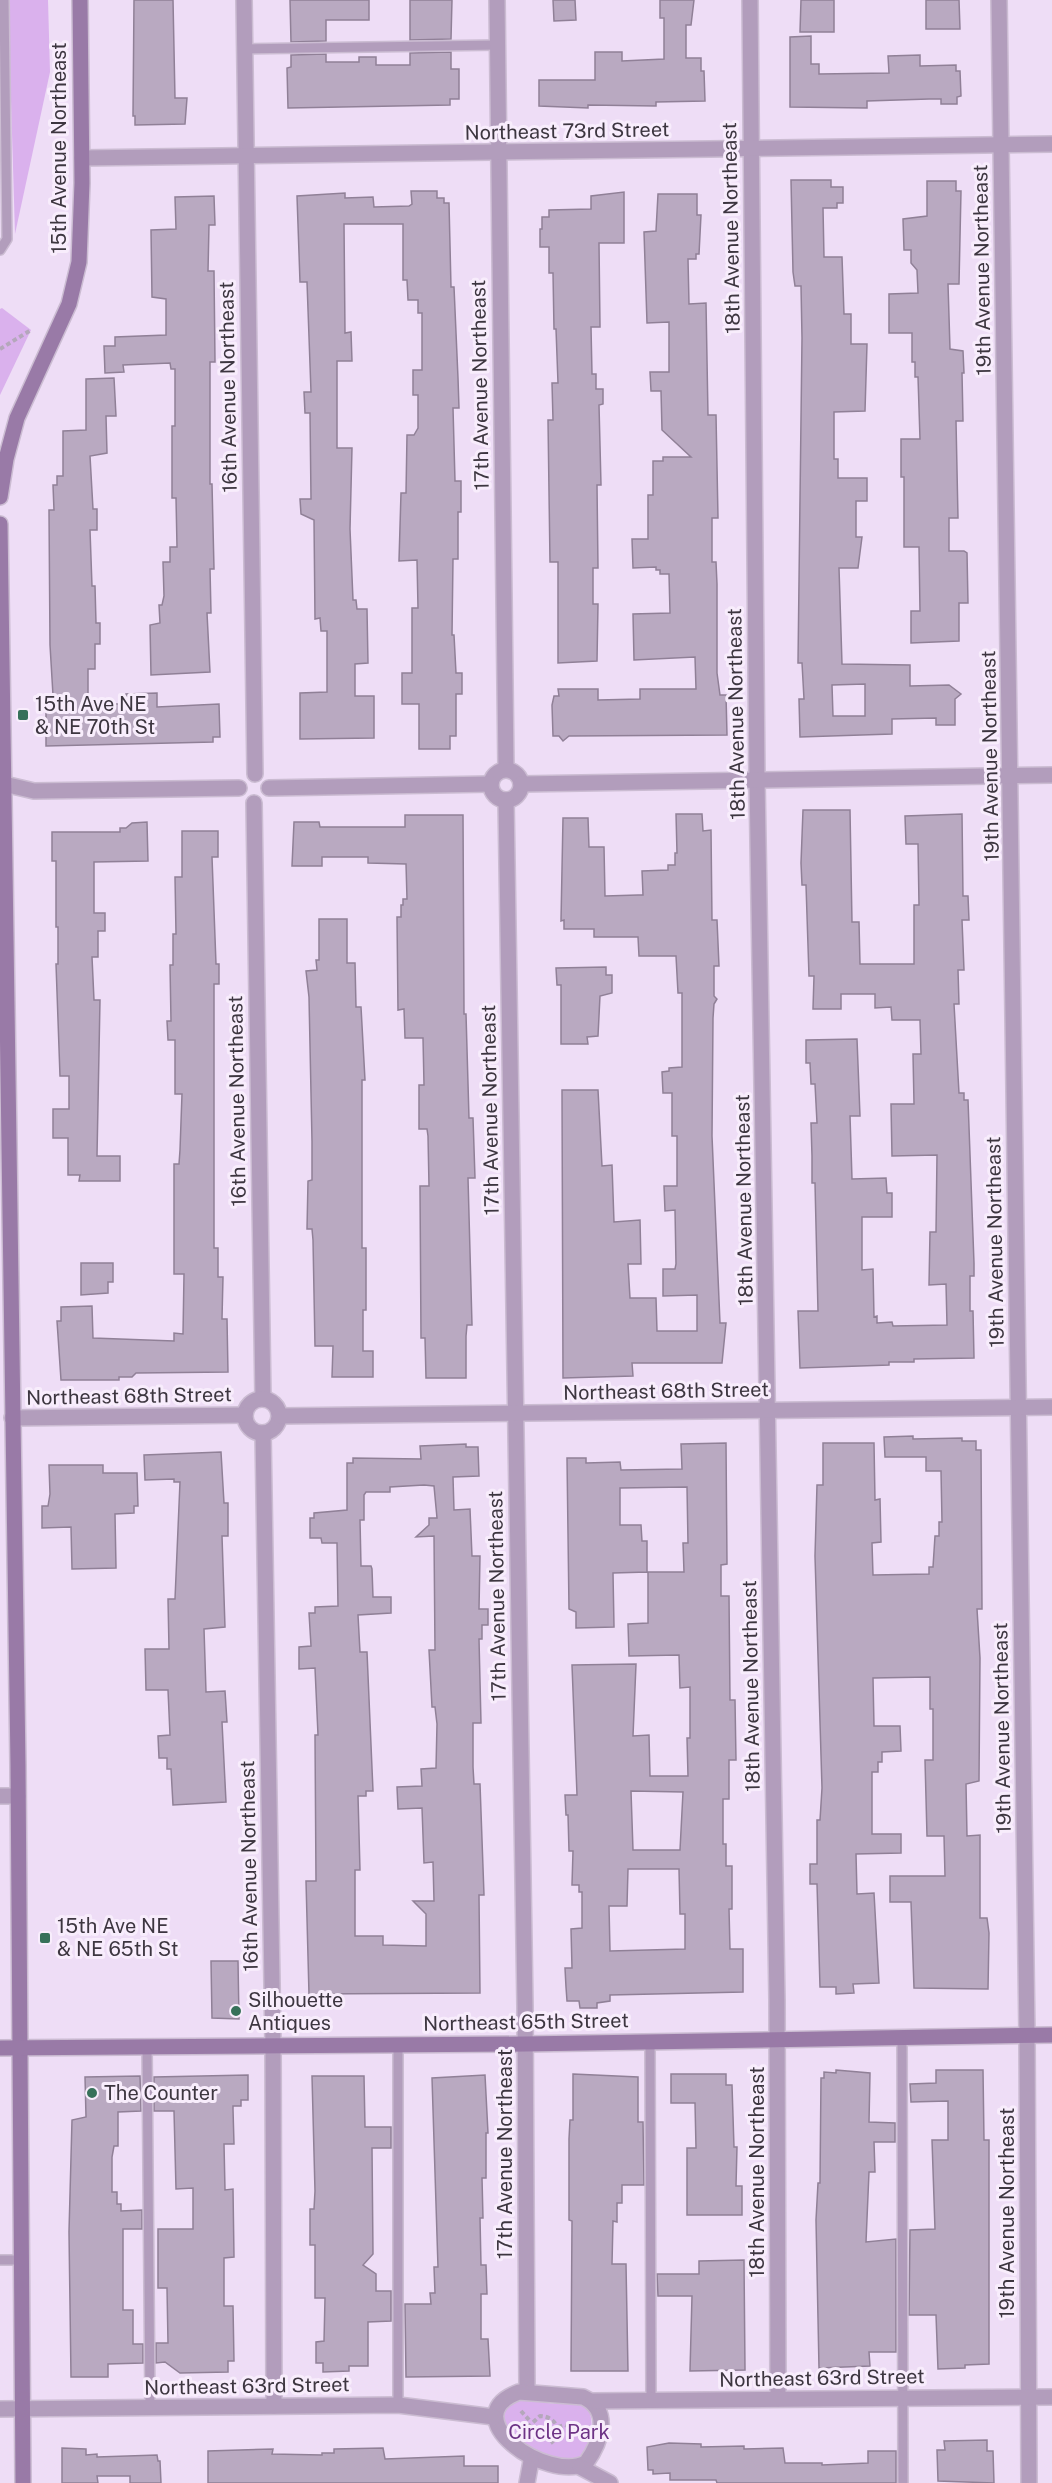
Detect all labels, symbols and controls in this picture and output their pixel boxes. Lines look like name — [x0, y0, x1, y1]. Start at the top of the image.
street label: 15th Avenue Northeast — [47, 42, 71, 254]
street label: Northeast 73rd Street — [464, 117, 670, 145]
street label: 18th Avenue Northeast — [717, 122, 745, 334]
street label: 19th Avenue Northeast — [968, 164, 996, 376]
street label: 17th Avenue Northeast — [466, 279, 494, 491]
street label: 16th Avenue Northeast — [214, 281, 242, 493]
street label: 18th Avenue Northeast — [722, 608, 750, 820]
street label: 19th Avenue Northeast — [976, 650, 1004, 862]
place label: 15th Ave NE & NE 70th St — [35, 692, 155, 739]
marker: 15th Ave NE & NE 70th St — [16, 708, 30, 722]
street label: 16th Avenue Northeast — [223, 995, 251, 1207]
street label: 17th Avenue Northeast — [476, 1004, 504, 1216]
street label: 18th Avenue Northeast — [730, 1094, 758, 1306]
street label: 19th Avenue Northeast — [981, 1136, 1009, 1348]
street label: Northeast 68th Street — [563, 1377, 769, 1405]
street label: Northeast 68th Street — [26, 1382, 232, 1410]
street label: 17th Avenue Northeast — [483, 1490, 511, 1702]
street label: 18th Avenue Northeast — [737, 1580, 765, 1792]
street label: 19th Avenue Northeast — [988, 1622, 1016, 1834]
street label: 16th Avenue Northeast — [235, 1760, 263, 1972]
place label: 15th Ave NE & NE 65th St — [57, 1914, 179, 1961]
marker: 15th Ave NE & NE 65th St — [38, 1931, 52, 1945]
place label: Silhouette Antiques — [248, 1988, 343, 2035]
marker: Silhouette Antiques — [229, 2004, 243, 2018]
street label: Northeast 65th Street — [423, 2008, 629, 2036]
street label: 17th Avenue Northeast — [493, 2049, 517, 2259]
street label: 18th Avenue Northeast — [745, 2066, 769, 2278]
place label: The Counter — [104, 2081, 218, 2105]
marker: The Counter — [85, 2086, 99, 2100]
street label: 19th Avenue Northeast — [995, 2107, 1019, 2319]
street label: Northeast 63rd Street — [719, 2364, 925, 2392]
street label: Northeast 63rd Street — [144, 2372, 350, 2400]
park label: Circle Park — [508, 2420, 610, 2444]

